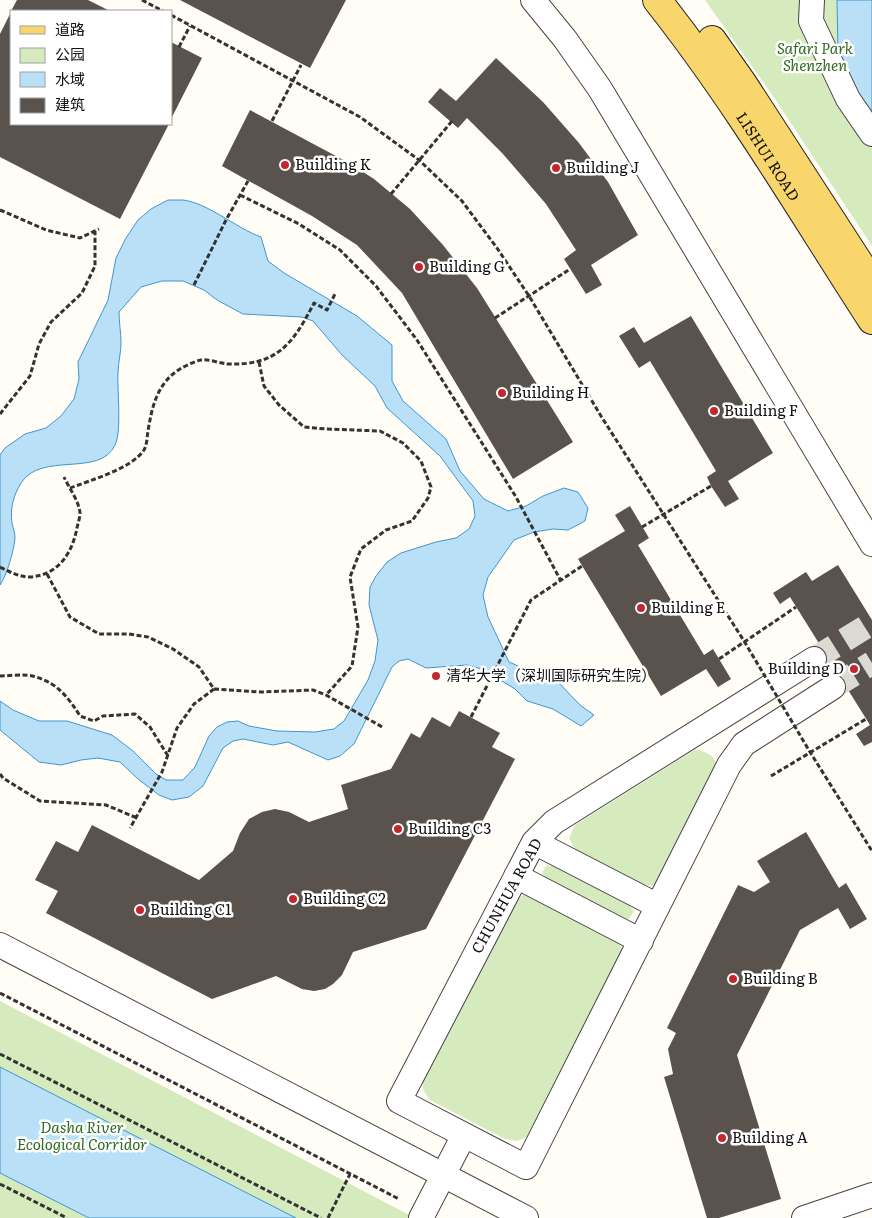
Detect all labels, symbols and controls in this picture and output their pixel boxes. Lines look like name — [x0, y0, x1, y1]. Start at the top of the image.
legend — [10, 10, 172, 125]
text: 道路 — [55, 17, 85, 40]
park label: Safari Park Shenzhen — [777, 36, 854, 76]
text: 公园 — [55, 42, 85, 65]
text: 水域 — [55, 67, 85, 90]
text: 建筑 — [55, 92, 85, 115]
street label: LISHUI ROAD — [731, 107, 806, 205]
place label: Building K — [295, 152, 372, 175]
place label: Building J — [566, 155, 639, 178]
marker: Building K — [279, 159, 291, 171]
marker: Building J — [550, 162, 562, 174]
place label: Building G — [429, 254, 505, 277]
marker: Building G — [413, 261, 425, 273]
place label: Building H — [512, 380, 589, 403]
marker: Building H — [496, 387, 508, 399]
place label: Building F — [724, 398, 798, 421]
marker: Building F — [708, 405, 720, 417]
place label: Building E — [651, 595, 725, 618]
marker: Building E — [635, 602, 647, 614]
place label: Building D — [768, 656, 844, 679]
place label: 清华大学（深圳国际研究生院） — [446, 663, 656, 686]
marker: Building D — [848, 663, 860, 675]
marker: 清华大学（深圳国际研究生院） — [430, 670, 442, 682]
place label: Building C3 — [408, 816, 491, 839]
marker: Building C3 — [392, 823, 404, 835]
street label: CHUNHUA ROAD — [464, 833, 547, 957]
place label: Building C2 — [303, 886, 386, 909]
marker: Building C2 — [287, 893, 299, 905]
place label: Building C1 — [150, 897, 231, 920]
marker: Building C1 — [134, 904, 146, 916]
place label: Building B — [743, 966, 818, 989]
marker: Building B — [727, 973, 739, 985]
park label: Dasha River Ecological Corridor — [17, 1115, 147, 1155]
place label: Building A — [732, 1125, 808, 1148]
marker: Building A — [716, 1132, 728, 1144]

